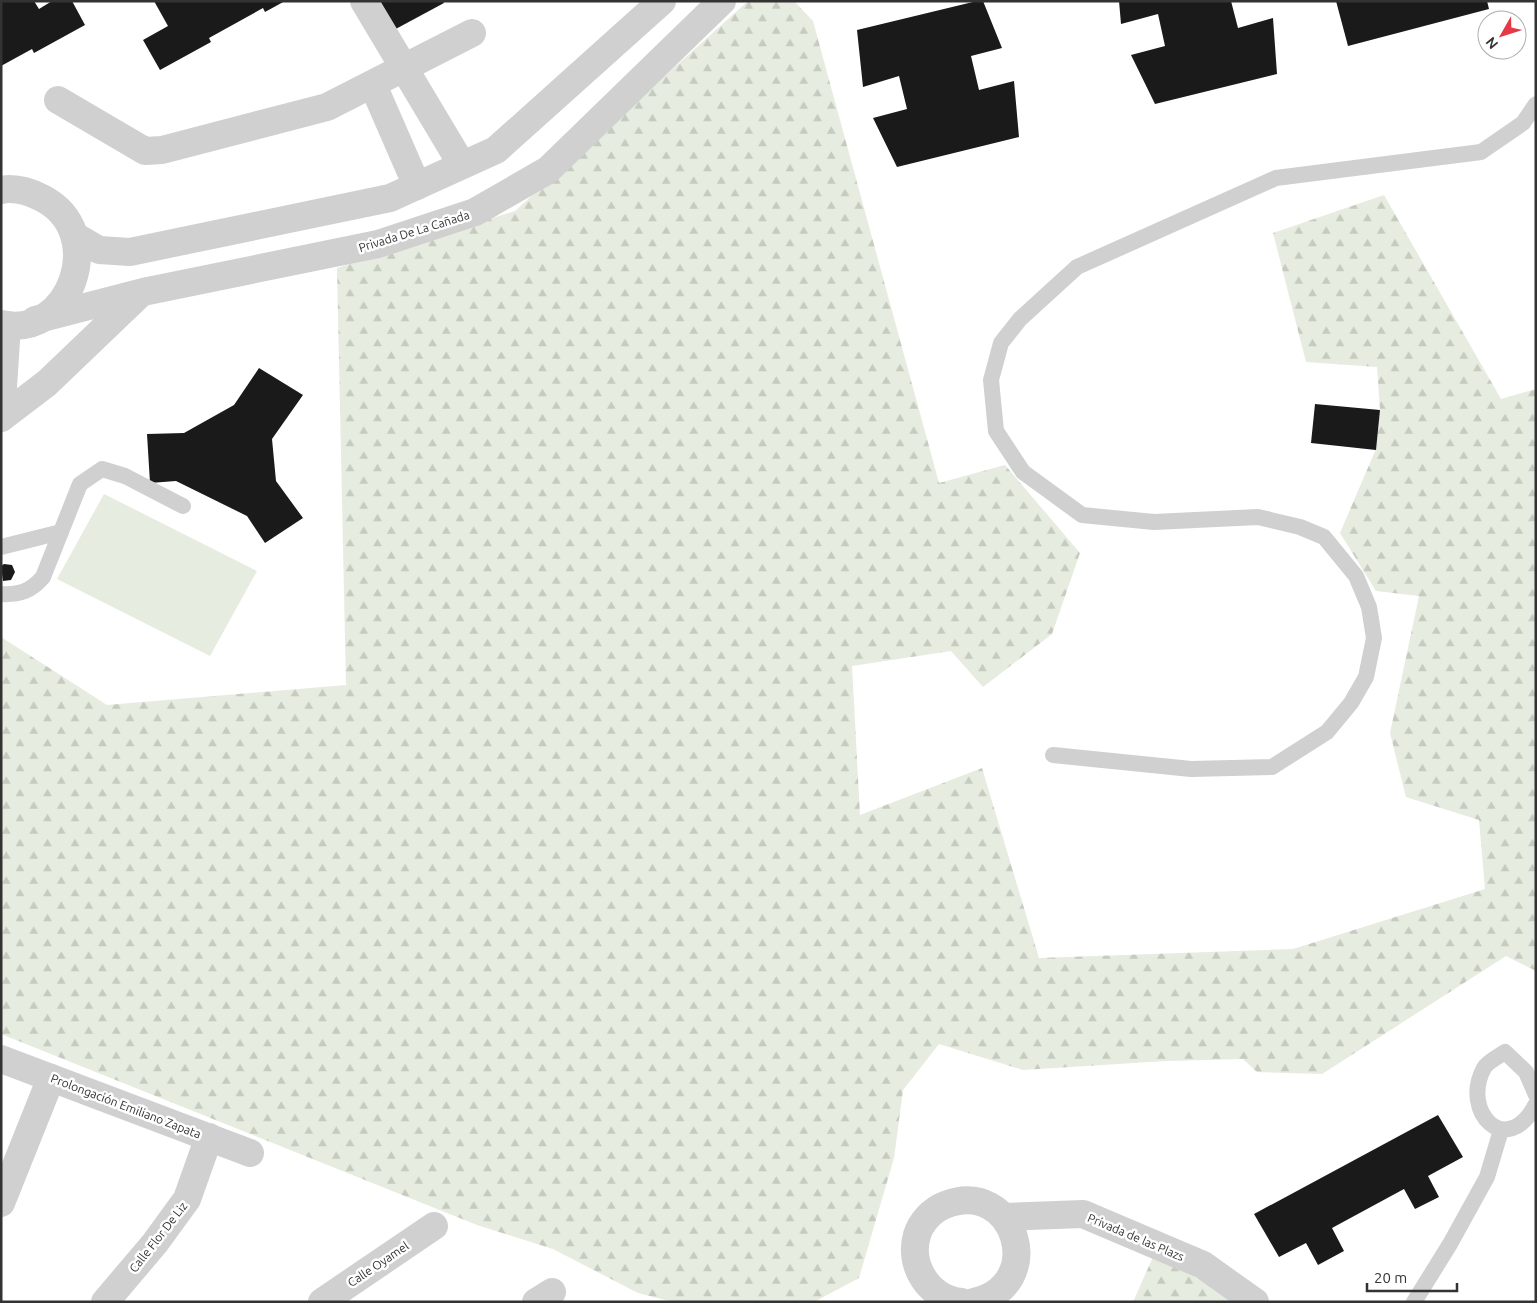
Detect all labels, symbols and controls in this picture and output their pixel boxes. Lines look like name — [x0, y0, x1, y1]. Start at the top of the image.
north arrow — [1477, 10, 1527, 60]
text: N — [1482, 34, 1501, 52]
street label: Privada De La Cañada — [357, 208, 471, 254]
street label: Prolongación Emiliano Zapata — [49, 1071, 203, 1141]
street label: Calle Flor De Liz — [127, 1199, 190, 1275]
street label: Privada de las Plazs — [1086, 1211, 1186, 1263]
street label: Calle Oyamel — [345, 1239, 411, 1289]
scale bar — [1367, 1260, 1457, 1292]
text: 20 m — [1374, 1269, 1407, 1286]

